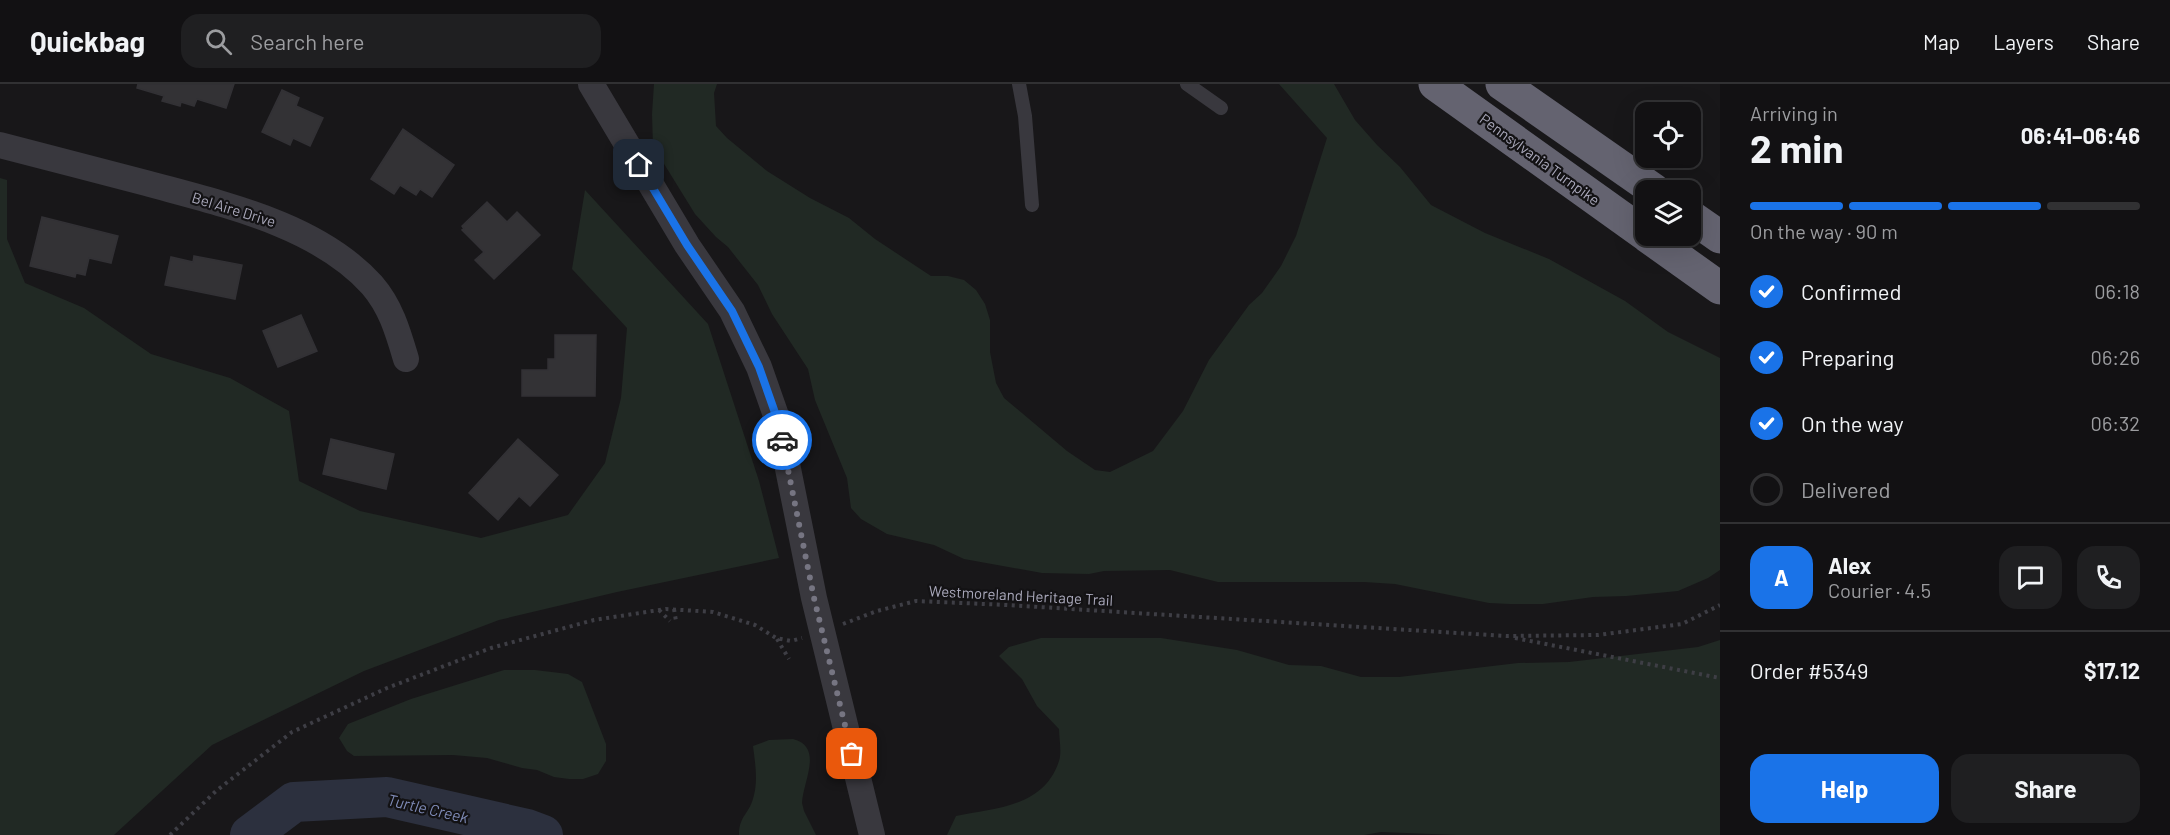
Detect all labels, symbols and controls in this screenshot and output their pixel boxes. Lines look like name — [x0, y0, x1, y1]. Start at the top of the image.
search box — [181, 14, 601, 68]
text: Quickbag — [30, 24, 145, 58]
icon: search — [202, 25, 235, 58]
text: Search here — [250, 28, 365, 54]
text: Map — [1923, 29, 1960, 54]
text: Layers — [1993, 29, 2054, 54]
text: Share — [2087, 29, 2140, 54]
text: Arriving in — [1750, 101, 1838, 125]
map controls — [1635, 102, 1701, 246]
button: locate — [1635, 102, 1701, 168]
street label: Pennsylvania Turnpike — [1476, 109, 1604, 209]
text: 06:41–06:46 — [2021, 122, 2140, 148]
text: 2 min — [1750, 124, 1843, 171]
pin — [613, 139, 664, 190]
icon: home — [622, 148, 655, 181]
button: layers — [1635, 180, 1701, 246]
street label: Bel Aire Drive — [190, 188, 278, 230]
text: On the way · 90 m — [1750, 219, 1898, 243]
icon: check — [1750, 275, 1783, 308]
text: Confirmed — [1801, 278, 1901, 304]
text: 06:18 — [2094, 279, 2140, 303]
icon: check — [1750, 341, 1783, 374]
text: Preparing — [1801, 344, 1894, 370]
text: 06:26 — [2091, 345, 2140, 369]
icon: check — [1750, 407, 1783, 440]
courier — [752, 410, 812, 470]
text: On the way — [1801, 410, 1904, 436]
text: 06:32 — [2091, 411, 2140, 435]
icon: car — [766, 424, 799, 457]
text: Delivered — [1801, 476, 1890, 502]
button: chat — [1999, 546, 2062, 609]
button: phone — [2077, 546, 2140, 609]
text: Alex — [1828, 552, 1871, 578]
text: A — [1774, 564, 1789, 590]
text: Courier · 4.5 — [1828, 578, 1931, 602]
street label: Westmoreland Heritage Trail — [928, 581, 1114, 609]
text: Order #5349 — [1750, 657, 1868, 683]
text: $17.12 — [2084, 657, 2140, 683]
pin — [826, 728, 877, 779]
icon: bag — [835, 737, 868, 770]
button: Help — [1750, 754, 1939, 823]
button: Share — [1951, 754, 2140, 823]
water label: Turtle Creek — [386, 789, 470, 827]

